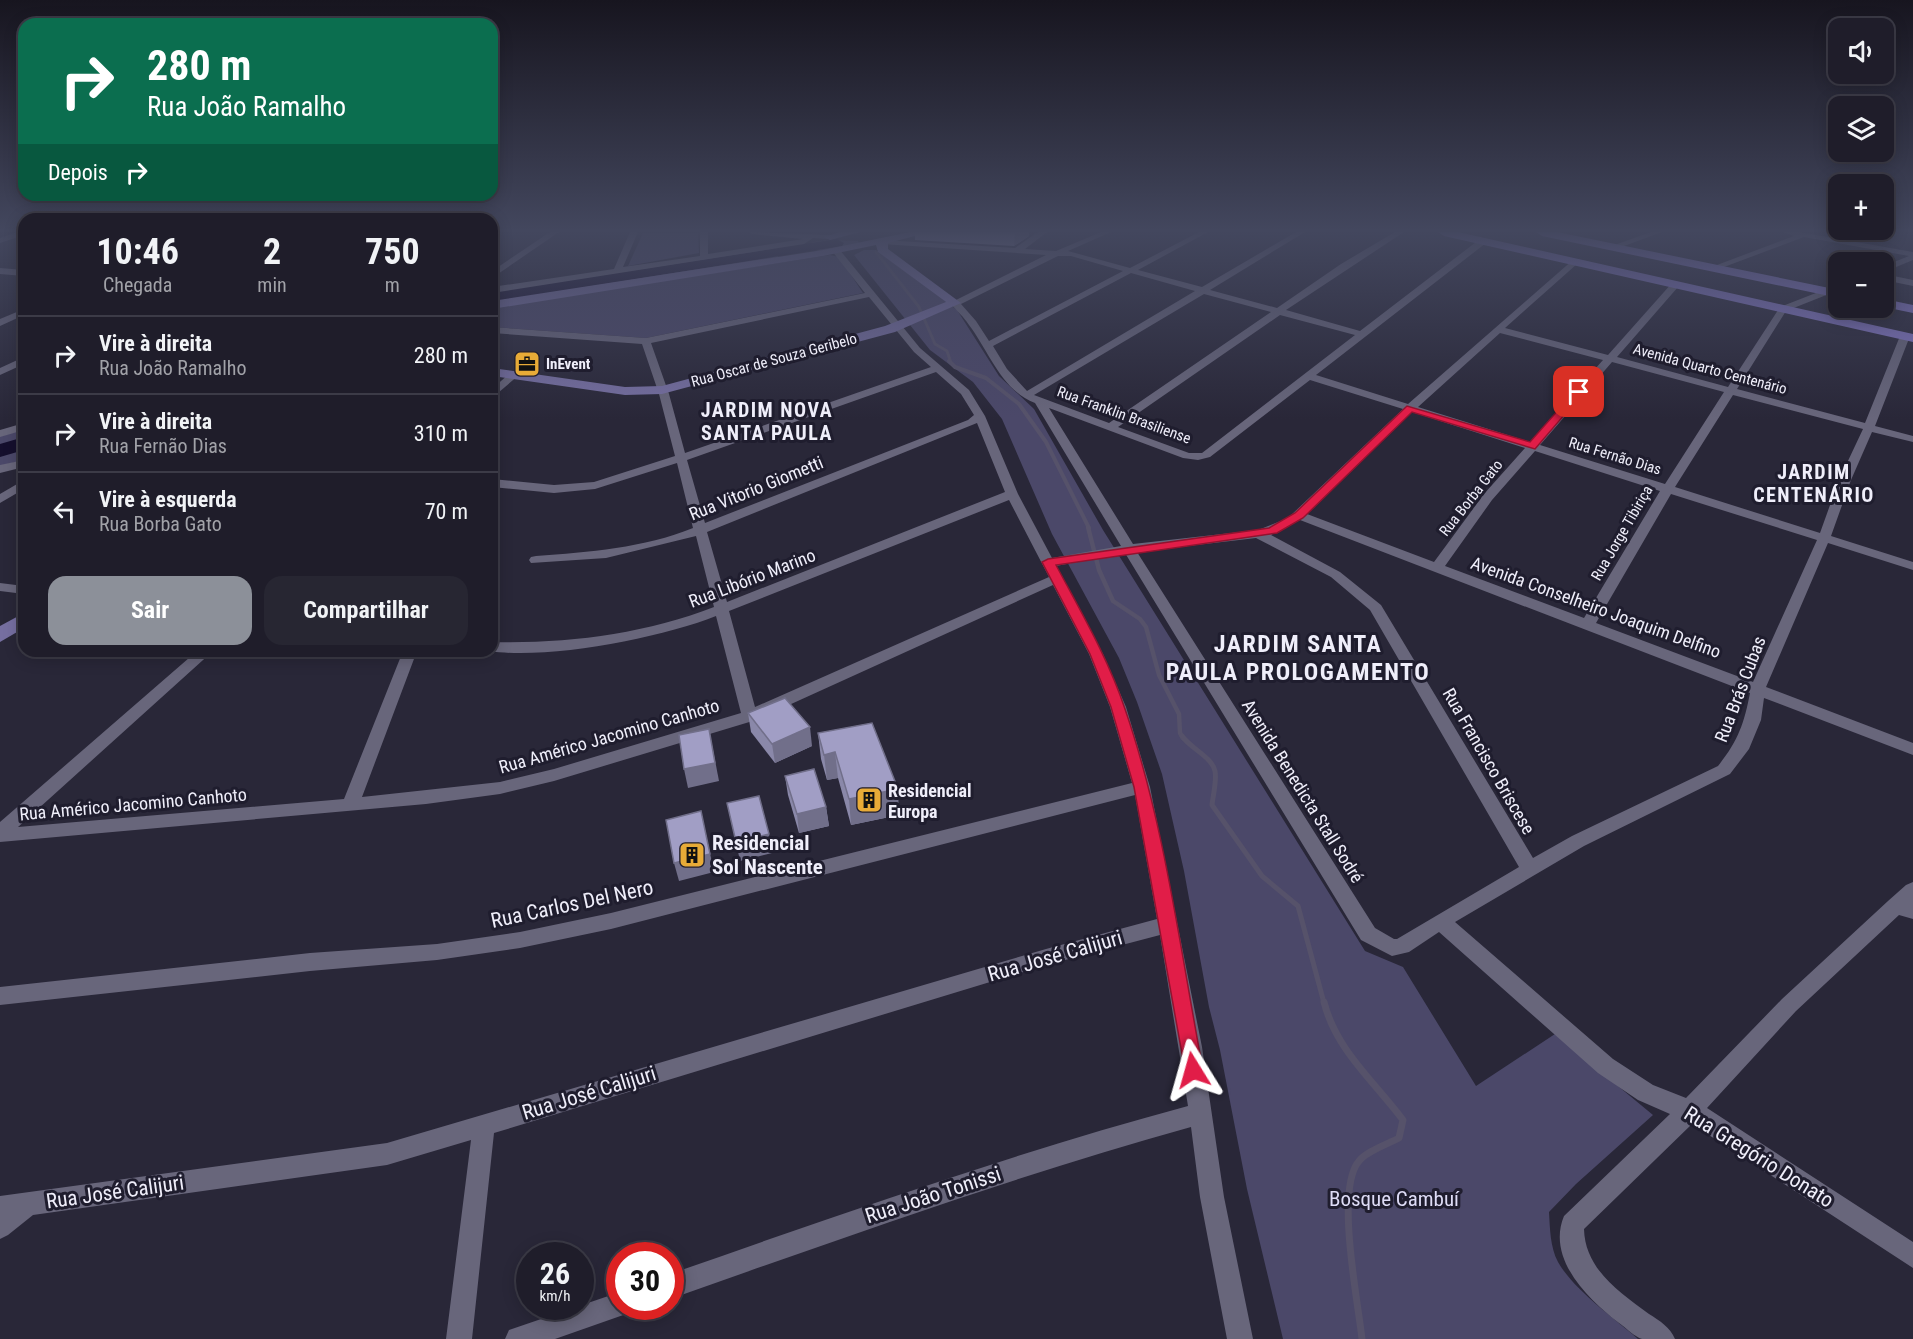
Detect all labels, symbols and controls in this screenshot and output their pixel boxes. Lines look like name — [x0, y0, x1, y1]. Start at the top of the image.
map controls — [1828, 18, 1894, 318]
button: sound — [1828, 18, 1894, 84]
text: 280 m — [147, 41, 252, 90]
icon: right — [48, 42, 126, 120]
text: Rua João Ramalho — [147, 91, 346, 123]
button: layers — [1828, 96, 1894, 162]
icon: right — [120, 156, 153, 189]
text: Depois — [48, 160, 108, 185]
button: + — [1828, 174, 1894, 240]
text: 10:46 — [96, 231, 179, 273]
text: 2 — [263, 231, 281, 273]
text: 750 — [365, 231, 420, 273]
button: − — [1828, 252, 1894, 318]
text: Chegada — [103, 273, 172, 297]
text: min — [257, 273, 287, 297]
text: m — [385, 273, 400, 297]
street label: Rua Oscar de Souza Geribelo — [689, 329, 859, 391]
text: Vire à direita — [99, 331, 212, 356]
icon: right — [48, 339, 81, 372]
street label: Avenida Quarto Centenário — [1631, 340, 1789, 398]
text: 280 m — [414, 343, 468, 368]
office icon: InEvent — [512, 349, 542, 379]
place label: InEvent — [546, 355, 591, 373]
text: Rua João Ramalho — [99, 356, 247, 380]
pin — [1553, 366, 1604, 417]
icon: arrive — [1562, 375, 1595, 408]
street label: Rua Franklin Brasiliense — [1055, 382, 1193, 448]
district label: JARDIM NOVA SANTA PAULA — [701, 398, 833, 445]
text: Vire à direita — [99, 409, 212, 434]
icon: right — [48, 417, 81, 450]
text: 310 m — [414, 421, 468, 446]
street label: Rua Fernão Dias — [1566, 433, 1664, 479]
text: Rua Fernão Dias — [99, 434, 227, 458]
street label: Rua Vitorio Giometti — [686, 452, 826, 524]
street label: Rua Borba Gato — [1436, 456, 1506, 540]
district label: JARDIM CENTENÁRIO — [1753, 460, 1875, 507]
street label: Rua Jorge Tibiriça — [1587, 482, 1657, 584]
text: Vire à esquerda — [99, 487, 237, 512]
icon: left — [48, 495, 81, 528]
text: 70 m — [425, 499, 468, 524]
text: Rua Borba Gato — [99, 512, 222, 536]
street label: Rua Libório Marino — [686, 544, 818, 612]
street label: Avenida Conselheiro Joaquim Delfino — [1468, 552, 1724, 662]
button: Sair — [48, 576, 252, 645]
button: Compartilhar — [264, 576, 468, 645]
district label: JARDIM SANTA PAULA PROLOGAMENTO — [1166, 630, 1430, 686]
street label: Rua Brás Cubas — [1710, 633, 1770, 745]
street label: Rua Francisco Briscese — [1439, 684, 1539, 838]
street label: Rua Américo Jacomino Canhoto — [496, 694, 722, 778]
street label: Avenida Benedicta Stall Sodré — [1238, 695, 1368, 887]
place label: Residencial Europa — [888, 780, 972, 822]
street label: Rua Américo Jacomino Canhoto — [18, 784, 248, 824]
building icon: Residencial Europa — [854, 785, 884, 815]
place label: Residencial Sol Nascente — [712, 831, 823, 879]
building icon: Residencial Sol Nascente — [677, 840, 707, 870]
street label: Rua Carlos Del Nero — [489, 875, 655, 933]
street label: Rua José Calijuri — [985, 925, 1125, 987]
position arrow — [1161, 1038, 1225, 1102]
street label: Rua José Calijuri — [519, 1061, 659, 1125]
street label: Rua Gregório Donato — [1680, 1101, 1838, 1213]
street label: Rua João Tonissi — [862, 1162, 1004, 1228]
street label: Rua José Calijuri — [45, 1170, 185, 1214]
park label: Bosque Cambuí — [1329, 1187, 1460, 1211]
speed limit sign: 30 — [606, 1242, 684, 1320]
text: 26 — [540, 1256, 570, 1291]
text: km/h — [540, 1287, 570, 1305]

